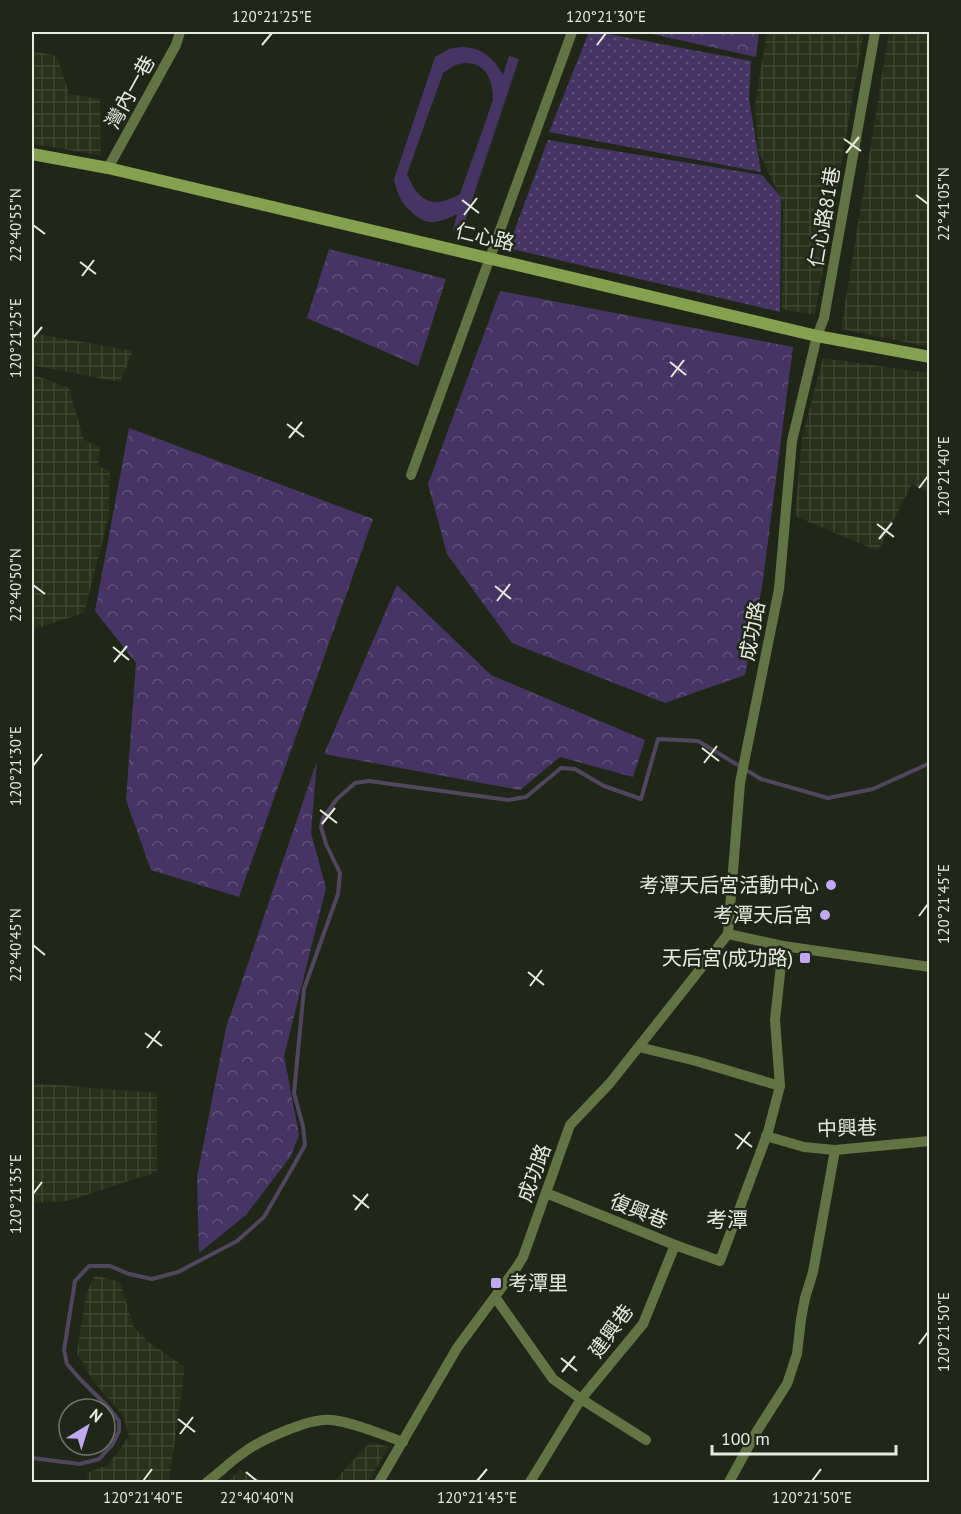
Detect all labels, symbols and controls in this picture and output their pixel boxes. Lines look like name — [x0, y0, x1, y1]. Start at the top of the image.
text: 120°21'25"E — [232, 7, 312, 26]
text: 120°21'30"E — [566, 7, 646, 26]
street label: 灣內一巷 — [99, 51, 161, 133]
street label: 仁心路81巷 — [802, 165, 846, 269]
text: 22°41'05"N — [934, 167, 953, 241]
text: 22°40'55"N — [6, 188, 25, 262]
street label: 仁心路 — [453, 218, 517, 256]
text: 120°21'25"E — [6, 298, 25, 378]
text: 120°21'40"E — [934, 436, 953, 516]
text: 22°40'50"N — [6, 548, 25, 622]
street label: 成功路 — [734, 599, 770, 663]
text: 120°21'30"E — [6, 726, 25, 806]
text: 120°21'45"E — [934, 864, 953, 944]
place label: 考潭天后宮活動中心 — [639, 872, 819, 898]
marker: 考潭天后宮活動中心 — [824, 878, 838, 892]
place label: 考潭天后宮 — [713, 902, 813, 928]
text: 22°40'45"N — [6, 908, 25, 982]
marker: 考潭天后宮 — [818, 908, 832, 922]
place label: 天后宮(成功路) — [662, 945, 793, 971]
marker: 天后宮(成功路) — [798, 951, 812, 965]
street label: 中興巷 — [817, 1114, 877, 1142]
street label: 成功路 — [512, 1140, 556, 1206]
text: 120°21'35"E — [6, 1154, 25, 1234]
street label: 復興巷 — [606, 1188, 672, 1234]
district label: 考潭 — [706, 1206, 748, 1233]
place label: 考潭里 — [508, 1270, 568, 1296]
marker: 考潭里 — [489, 1276, 503, 1290]
text: 120°21'50"E — [934, 1292, 953, 1372]
street label: 建興巷 — [583, 1299, 639, 1363]
north arrow — [57, 1397, 117, 1457]
text: N — [86, 1404, 107, 1426]
scale bar — [712, 1418, 896, 1456]
text: 100 m — [721, 1427, 770, 1450]
text: 120°21'40"E — [103, 1488, 183, 1507]
text: 22°40'40"N — [220, 1488, 294, 1507]
text: 120°21'45"E — [437, 1488, 517, 1507]
text: 120°21'50"E — [772, 1488, 852, 1507]

